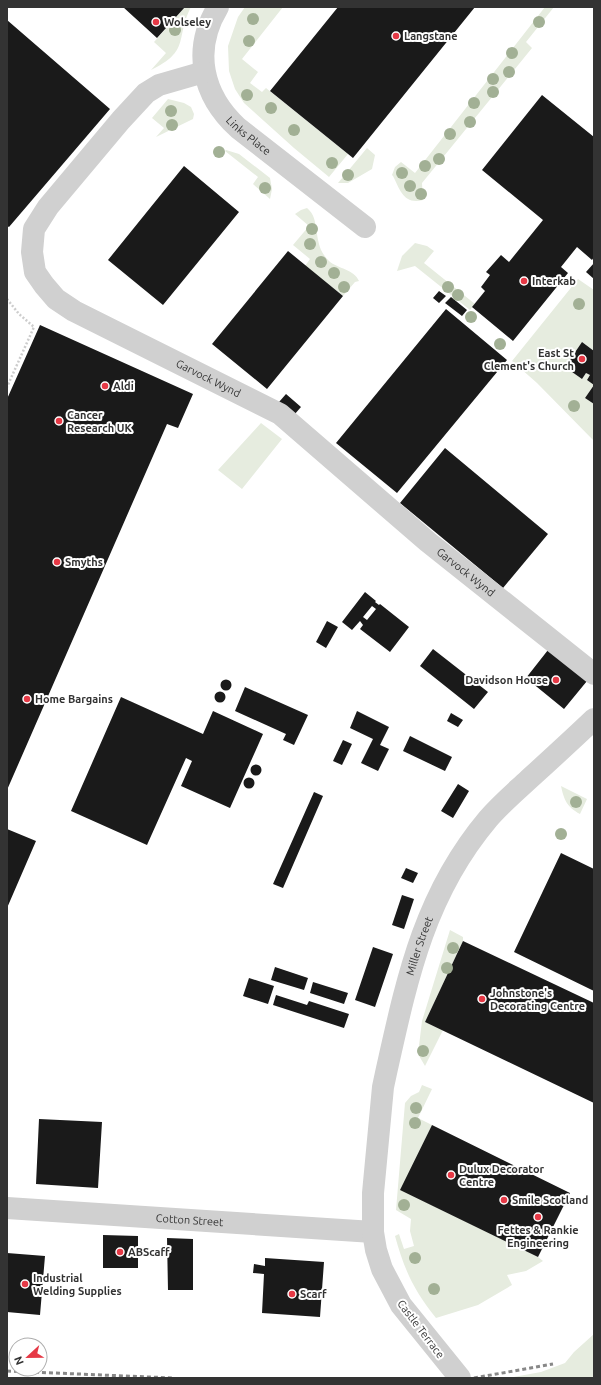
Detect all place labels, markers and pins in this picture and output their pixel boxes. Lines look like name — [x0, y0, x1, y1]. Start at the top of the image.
place label: Wolseley — [164, 16, 211, 28]
marker: Wolseley — [151, 17, 161, 27]
place label: Langstane — [404, 30, 458, 42]
marker: Langstane — [391, 31, 401, 41]
place label: Interkab — [532, 275, 576, 287]
marker: Interkab — [519, 276, 529, 286]
place label: East St Clement's Church — [484, 347, 574, 372]
marker: East St Clement's Church — [577, 354, 587, 364]
place label: Aldi — [113, 380, 134, 392]
marker: Aldi — [100, 381, 110, 391]
place label: Cancer Research UK — [67, 409, 132, 434]
marker: Cancer Research UK — [54, 416, 64, 426]
place label: Smyths — [65, 556, 103, 568]
marker: Smyths — [52, 557, 62, 567]
place label: Davidson House — [465, 674, 548, 686]
marker: Davidson House — [551, 675, 561, 685]
place label: Home Bargains — [35, 693, 113, 705]
marker: Home Bargains — [22, 694, 32, 704]
place label: Johnstone's Decorating Centre — [490, 987, 585, 1012]
marker: Johnstone's Decorating Centre — [477, 994, 487, 1004]
place label: Dulux Decorator Centre — [459, 1163, 545, 1188]
marker: Dulux Decorator Centre — [446, 1170, 456, 1180]
place label: Smile Scotland — [512, 1194, 588, 1206]
marker: Smile Scotland — [499, 1195, 509, 1205]
marker: Fettes & Rankie Engineering — [533, 1212, 543, 1222]
place label: Fettes & Rankie Engineering — [497, 1224, 579, 1249]
place label: ABScaff — [128, 1246, 170, 1258]
marker: ABScaff — [115, 1247, 125, 1257]
place label: Industrial Welding Supplies — [33, 1272, 122, 1297]
marker: Industrial Welding Supplies — [20, 1279, 30, 1289]
place label: Scarf — [300, 1288, 327, 1300]
marker: Scarf — [287, 1289, 297, 1299]

